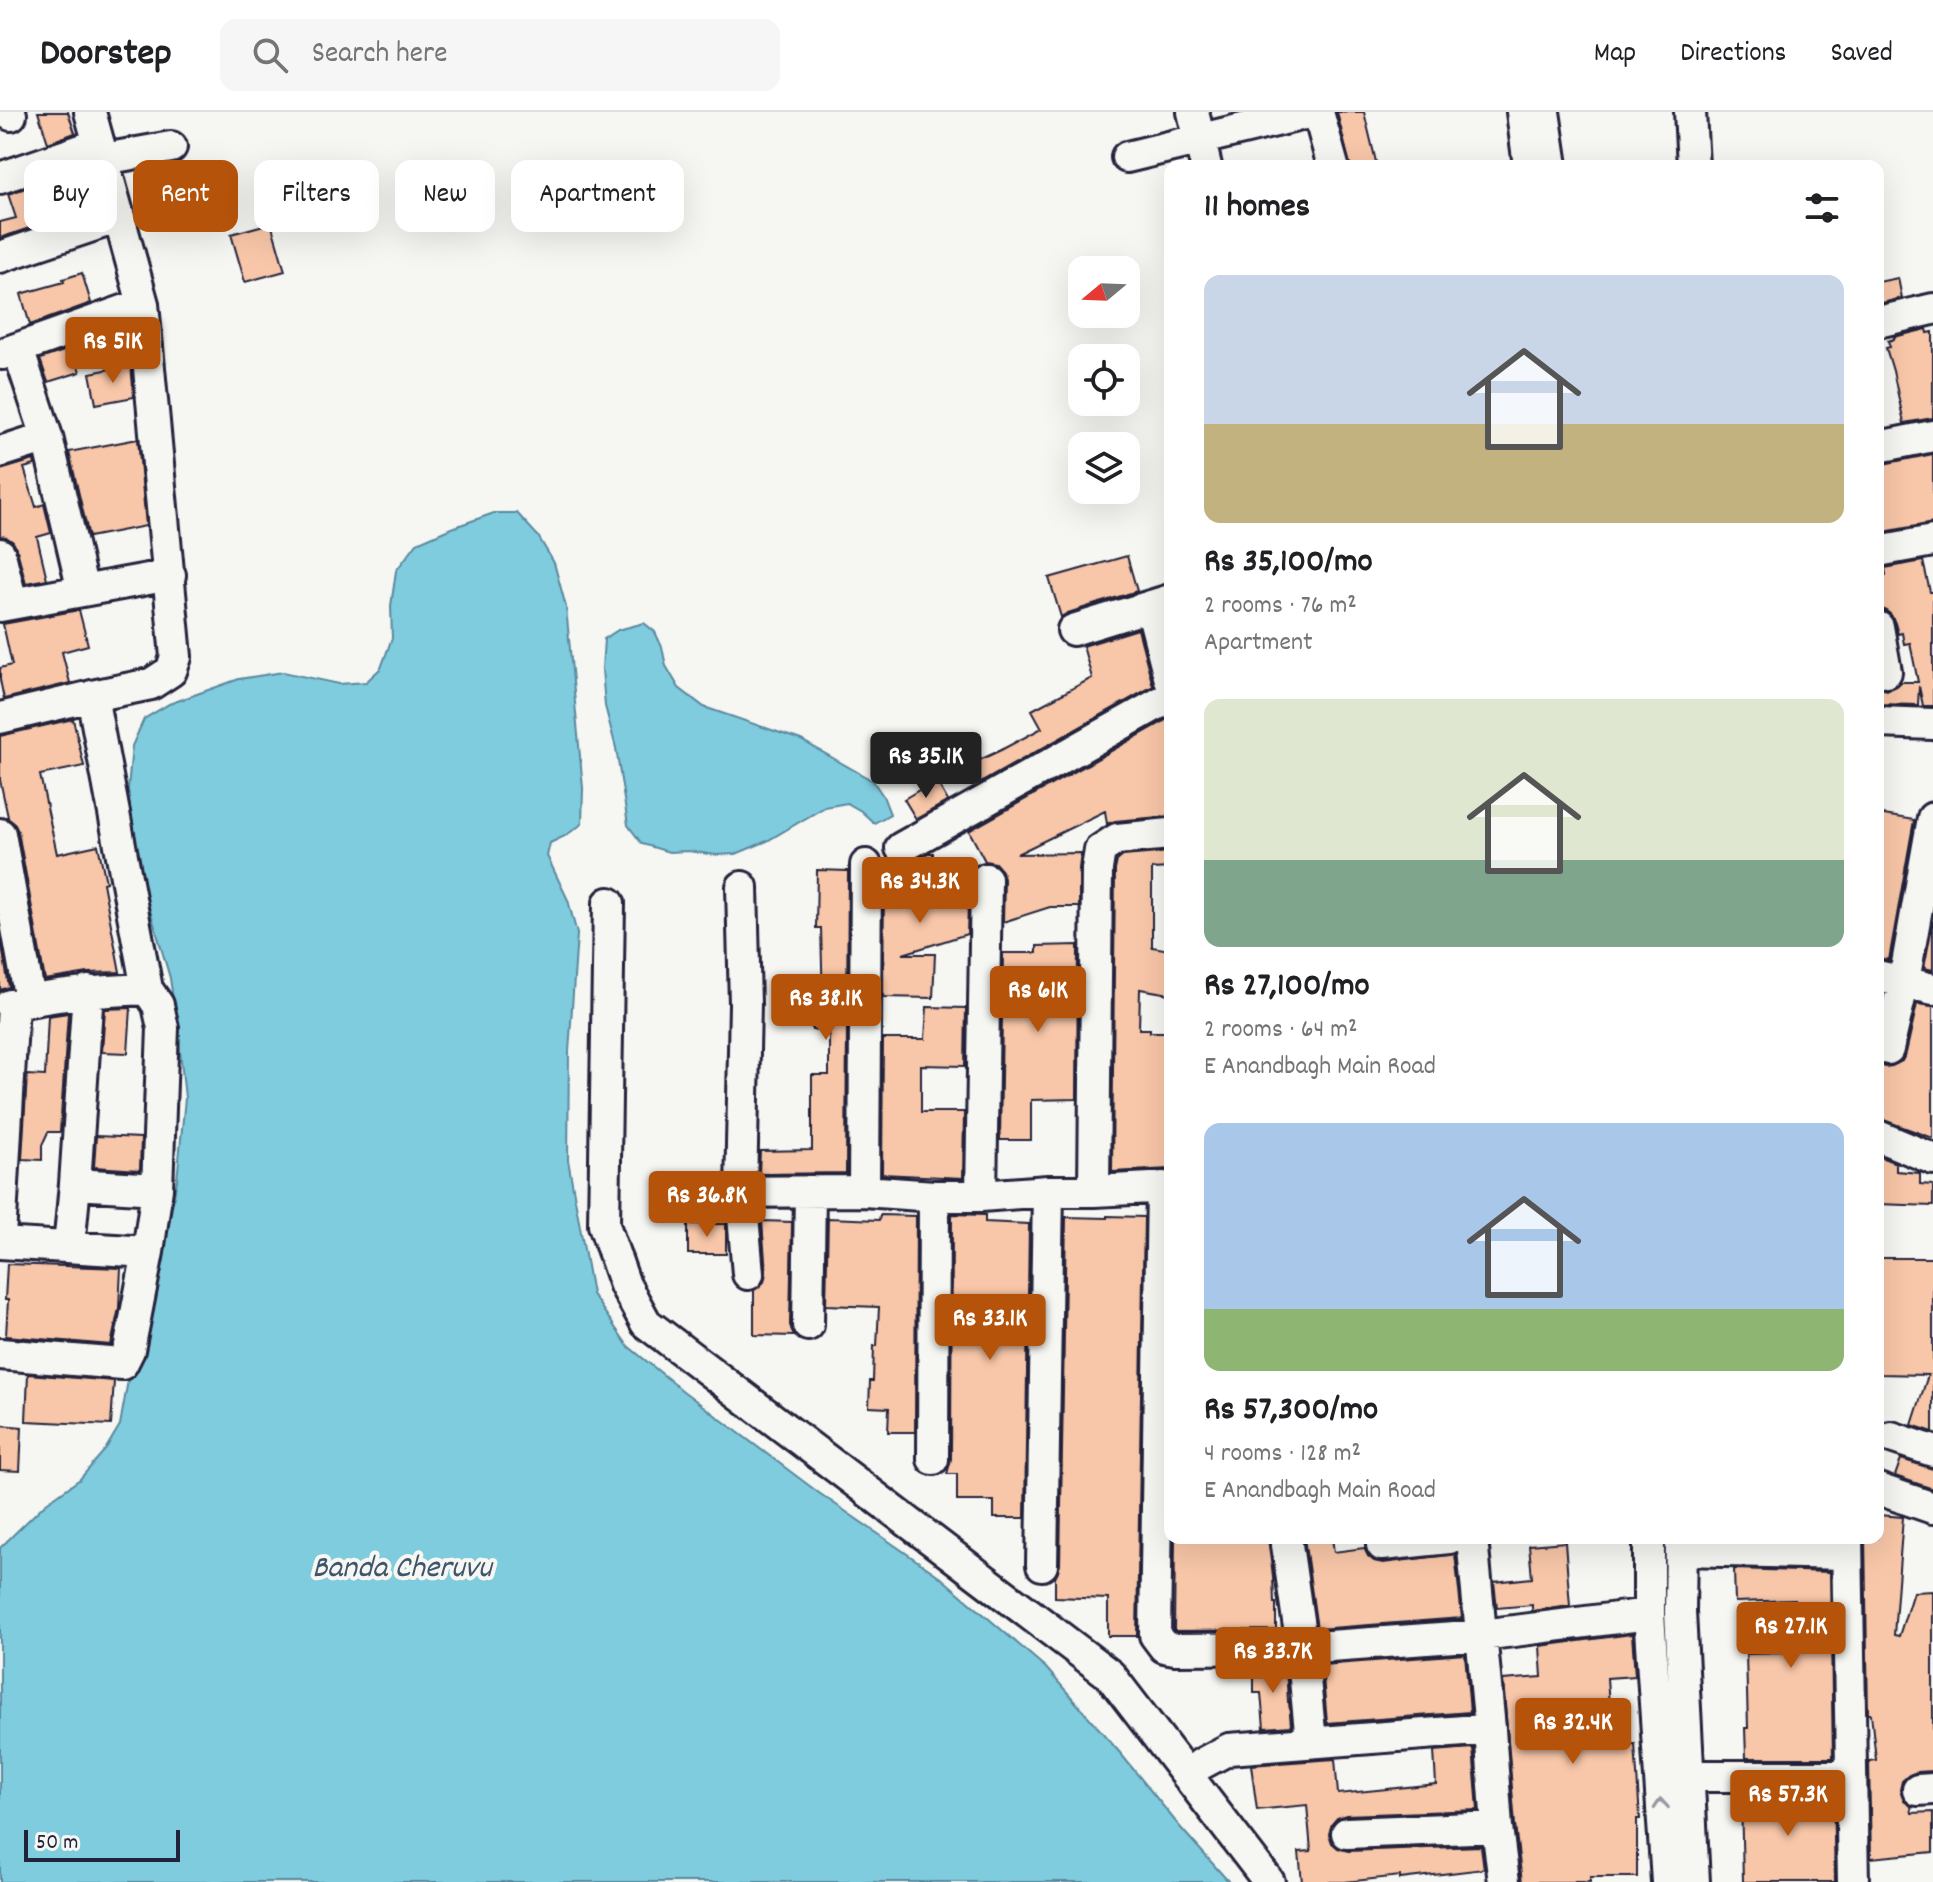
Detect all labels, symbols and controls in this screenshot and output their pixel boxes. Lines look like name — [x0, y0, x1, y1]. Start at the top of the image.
search box — [220, 19, 780, 91]
text: Doorstep — [40, 28, 172, 83]
icon: search — [248, 33, 292, 77]
text: Search here — [312, 34, 447, 77]
text: Map — [1594, 35, 1636, 75]
text: Directions — [1680, 35, 1786, 75]
text: Saved — [1830, 35, 1893, 75]
chip: Buy — [24, 160, 117, 232]
chip: Rent — [133, 160, 238, 232]
chip: Filters — [254, 160, 379, 232]
chip: New — [395, 160, 495, 232]
chip: Apartment — [511, 160, 684, 232]
text: 11 homes — [1204, 184, 1310, 233]
icon: filters — [1800, 186, 1844, 230]
north arrow — [1068, 256, 1140, 328]
map controls — [1068, 256, 1140, 504]
pin: Rs 51K — [48, 317, 178, 385]
text: Rs 51K — [83, 324, 143, 361]
icon: home — [1452, 327, 1596, 471]
button: locate — [1068, 344, 1140, 416]
button: layers — [1068, 432, 1140, 504]
text: Rs 35,100/mo — [1204, 539, 1373, 588]
text: 2 rooms · 76 m² — [1204, 588, 1357, 625]
text: Apartment — [1204, 625, 1313, 662]
pin: Rs 35.1K — [843, 732, 1009, 800]
text: Rs 35.1K — [888, 739, 964, 776]
icon: home — [1452, 751, 1596, 895]
pin: Rs 34.3K — [837, 857, 1003, 925]
text: Rs 34.3K — [880, 864, 960, 901]
text: Rs 27,100/mo — [1204, 963, 1370, 1012]
pin: Rs 61K — [973, 966, 1103, 1034]
text: Rs 61K — [1008, 973, 1068, 1010]
pin: Rs 38.1K — [743, 974, 909, 1042]
text: Rs 38.1K — [789, 981, 863, 1018]
text: 2 rooms · 64 m² — [1204, 1012, 1358, 1049]
text: E Anandbagh Main Road — [1204, 1049, 1436, 1086]
pin: Rs 36.8K — [624, 1171, 790, 1239]
icon: home — [1452, 1175, 1596, 1319]
text: Rs 36.8K — [667, 1178, 747, 1215]
pin: Rs 33.1K — [907, 1294, 1073, 1362]
text: Rs 33.1K — [953, 1301, 1027, 1338]
text: Rs 57,300/mo — [1204, 1387, 1378, 1436]
text: 4 rooms · 128 m² — [1204, 1436, 1361, 1473]
text: E Anandbagh Main Road — [1204, 1473, 1436, 1510]
water label: Banda Cheruvu — [312, 1547, 494, 1593]
pin: Rs 27.1K — [1708, 1602, 1874, 1670]
text: Rs 27.1K — [1755, 1609, 1827, 1646]
pin: Rs 33.7K — [1190, 1627, 1356, 1695]
text: Rs 33.7K — [1234, 1634, 1312, 1671]
pin: Rs 32.4K — [1490, 1698, 1656, 1766]
text: Rs 32.4K — [1533, 1705, 1613, 1742]
pin: Rs 57.3K — [1705, 1770, 1871, 1838]
text: Rs 57.3K — [1748, 1777, 1828, 1814]
one-way arrow — [1653, 1797, 1670, 1810]
scale bar — [24, 1826, 180, 1862]
text: 50 m — [36, 1828, 78, 1859]

